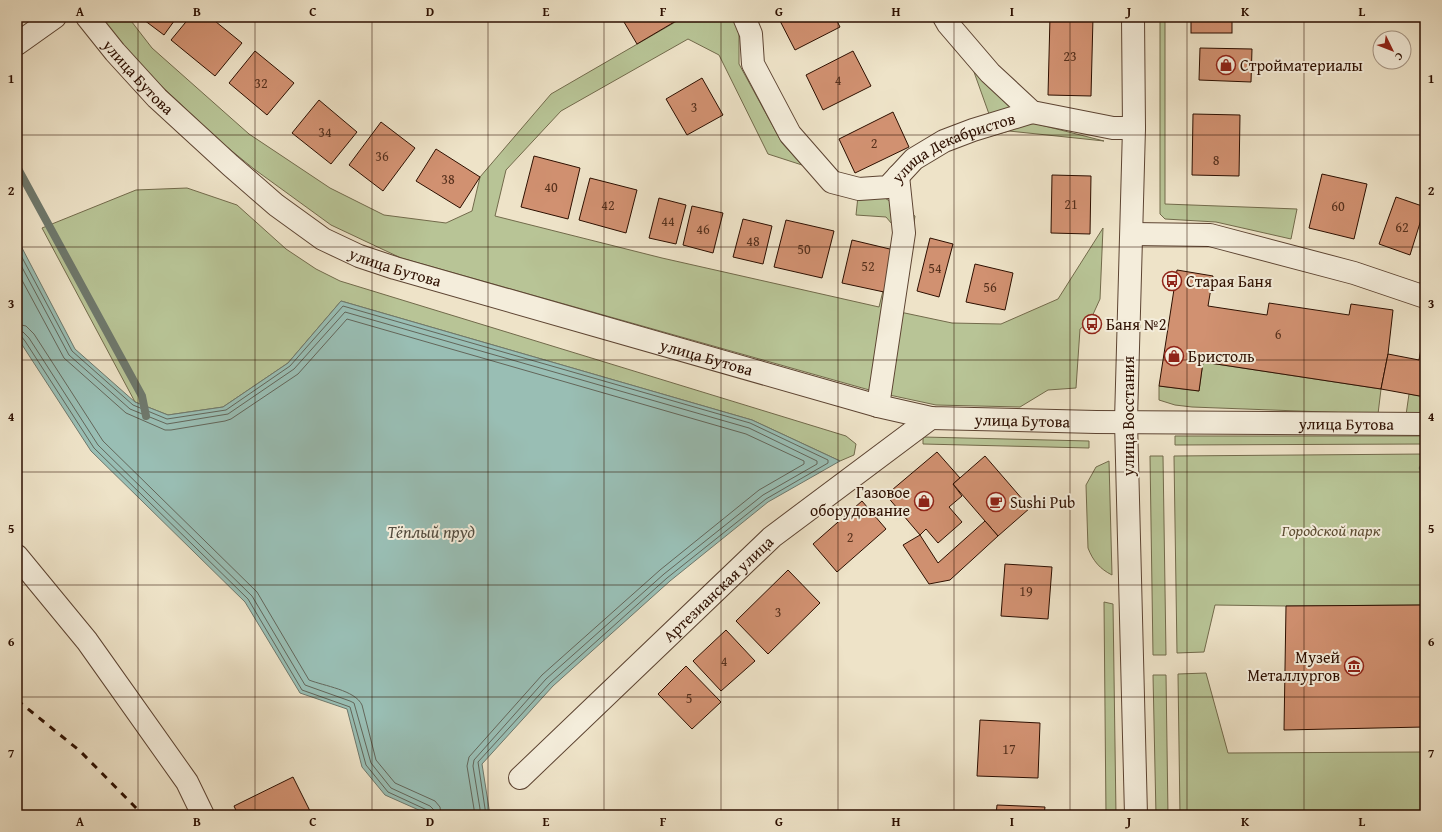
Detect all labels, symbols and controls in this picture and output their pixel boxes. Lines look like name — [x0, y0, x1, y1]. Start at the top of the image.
text: A — [76, 2, 85, 21]
text: B — [193, 2, 201, 21]
text: C — [309, 2, 317, 21]
text: D — [426, 2, 434, 21]
text: E — [543, 2, 550, 21]
text: F — [660, 2, 667, 21]
text: G — [775, 2, 783, 21]
text: H — [891, 2, 901, 21]
text: I — [1010, 2, 1014, 21]
text: J — [1125, 2, 1132, 21]
text: K — [1241, 2, 1250, 21]
text: L — [1359, 2, 1366, 21]
north arrow — [1372, 30, 1412, 70]
street label: улица Бутова — [97, 33, 180, 120]
house number: 23 — [1063, 46, 1077, 66]
text: С — [1391, 49, 1407, 65]
place label: Стройматериалы — [1240, 53, 1363, 77]
shop icon: Стройматериалы — [1215, 54, 1237, 76]
text: 1 — [8, 69, 14, 88]
text: 1 — [1428, 69, 1434, 88]
house number: 4 — [835, 70, 842, 90]
house number: 32 — [254, 73, 268, 93]
house number: 3 — [691, 97, 697, 117]
street label: улица Декабристов — [885, 106, 1018, 189]
house number: 34 — [318, 122, 332, 142]
house number: 2 — [871, 133, 877, 153]
house number: 36 — [375, 146, 389, 166]
house number: 8 — [1213, 150, 1220, 170]
house number: 38 — [441, 169, 455, 189]
house number: 40 — [544, 177, 558, 197]
text: 2 — [8, 181, 15, 200]
text: 2 — [1428, 181, 1435, 200]
house number: 21 — [1064, 194, 1078, 214]
house number: 42 — [601, 195, 615, 215]
house number: 60 — [1331, 196, 1345, 216]
house number: 44 — [661, 211, 675, 231]
house number: 62 — [1395, 217, 1409, 237]
house number: 46 — [696, 219, 710, 239]
house number: 48 — [746, 231, 760, 251]
house number: 50 — [797, 239, 811, 259]
street label: улица Бутова — [344, 241, 445, 293]
house number: 52 — [861, 256, 875, 276]
house number: 54 — [928, 258, 942, 278]
place label: Старая Баня — [1186, 269, 1272, 293]
bus stop icon: Старая Баня — [1161, 270, 1183, 292]
house number: 56 — [983, 277, 997, 297]
text: 3 — [8, 294, 14, 313]
text: 3 — [1428, 294, 1434, 313]
place label: Баня №2 — [1106, 312, 1166, 336]
bus stop icon: Баня №2 — [1081, 313, 1103, 335]
house number: 6 — [1275, 324, 1282, 344]
street label: улица Бутова — [657, 332, 756, 382]
place label: Бристоль — [1188, 344, 1255, 368]
shop icon: Бристоль — [1163, 345, 1185, 367]
street label: улица Восстания — [1116, 356, 1140, 477]
text: 4 — [8, 407, 15, 426]
street label: улица Бутова — [973, 407, 1071, 433]
text: 4 — [1428, 407, 1435, 426]
street label: улица Бутова — [1298, 411, 1394, 436]
place label: Газовое оборудование — [810, 480, 910, 522]
shop icon: Газовое оборудование — [913, 490, 935, 512]
place label: Sushi Pub — [1010, 490, 1075, 514]
cafe icon: Sushi Pub — [985, 491, 1007, 513]
park label: Городской парк — [1280, 518, 1381, 542]
text: 5 — [8, 519, 15, 538]
water label: Тёплый пруд — [387, 519, 475, 544]
text: 5 — [1428, 519, 1435, 538]
house number: 2 — [847, 527, 853, 547]
street label: Артезианская улица — [657, 530, 779, 647]
house number: 19 — [1019, 581, 1033, 601]
house number: 3 — [775, 602, 781, 622]
text: 6 — [8, 632, 15, 651]
text: 6 — [1428, 632, 1435, 651]
place label: Музей Металлургов — [1247, 645, 1340, 687]
house number: 4 — [721, 651, 728, 671]
museum icon: Музей Металлургов — [1343, 655, 1365, 677]
house number: 5 — [686, 688, 692, 708]
house number: 17 — [1002, 739, 1016, 759]
text: 7 — [8, 744, 15, 763]
text: 7 — [1428, 744, 1435, 763]
text: A — [76, 812, 85, 831]
text: B — [193, 812, 201, 831]
text: C — [309, 812, 317, 831]
text: D — [426, 812, 434, 831]
text: E — [543, 812, 550, 831]
text: F — [660, 812, 667, 831]
text: G — [775, 812, 783, 831]
text: H — [891, 812, 901, 831]
text: I — [1010, 812, 1014, 831]
text: J — [1125, 812, 1132, 831]
text: K — [1241, 812, 1250, 831]
text: L — [1359, 812, 1366, 831]

